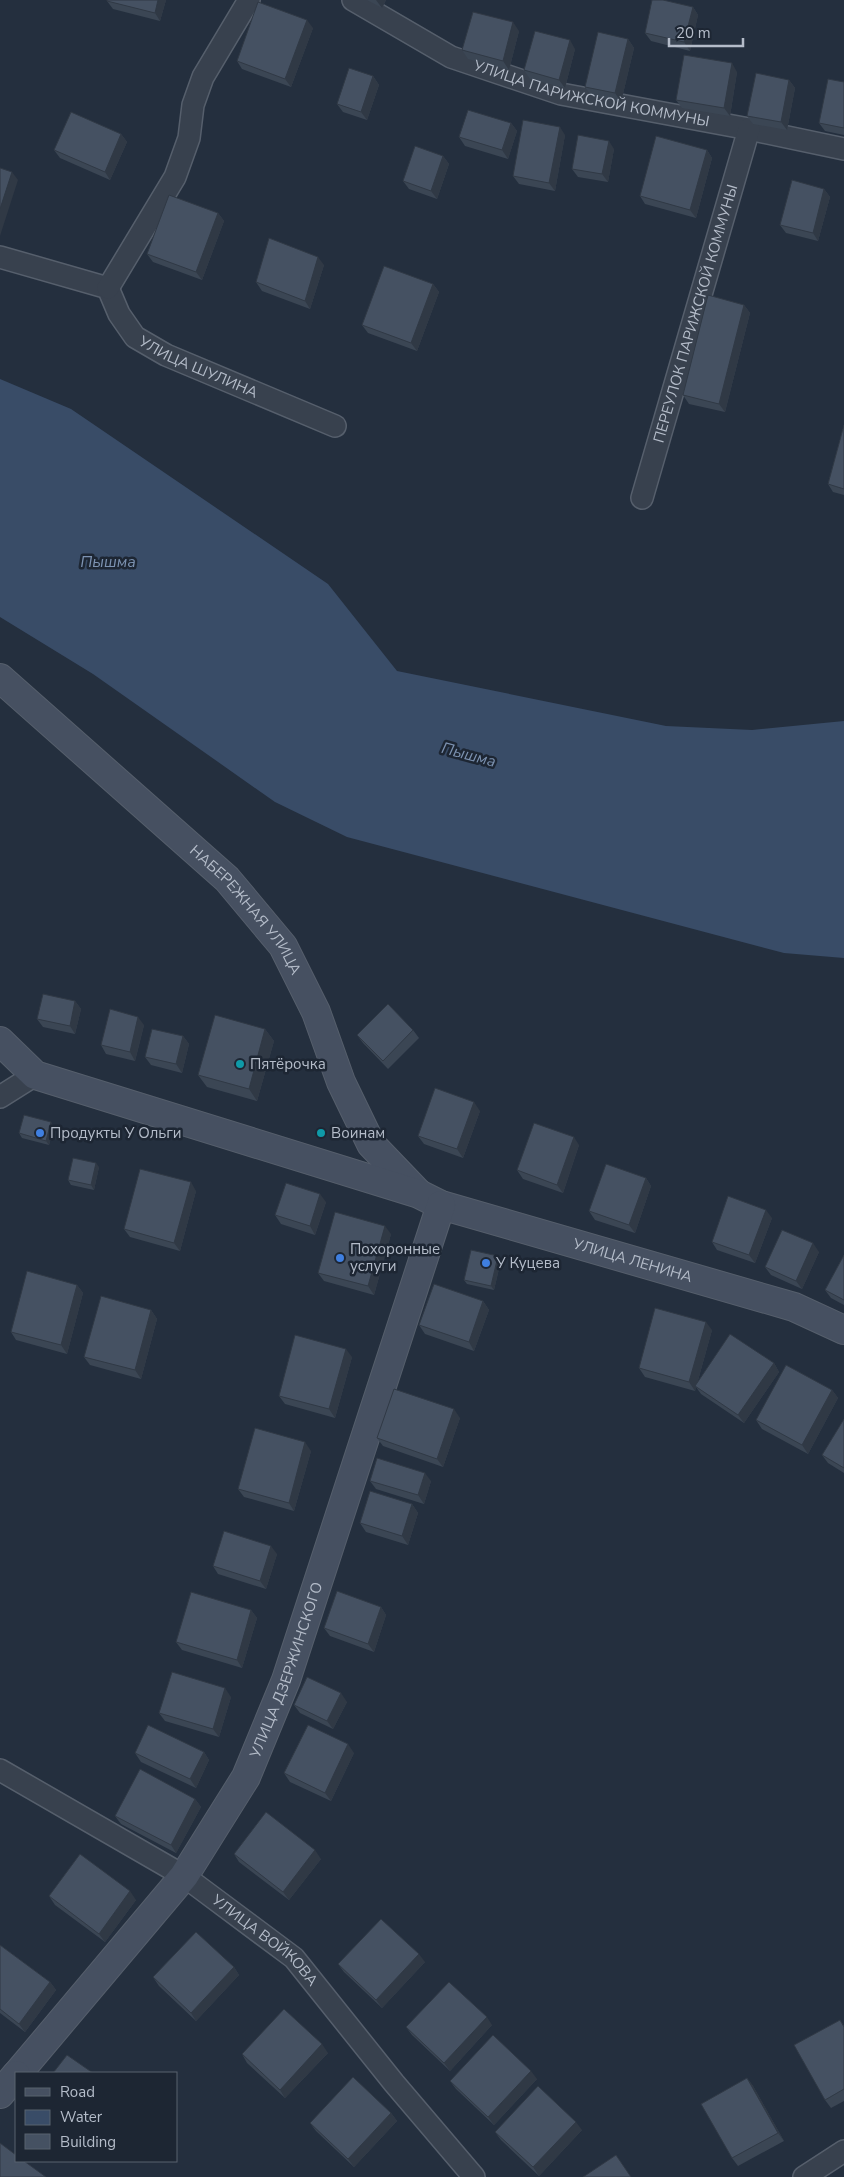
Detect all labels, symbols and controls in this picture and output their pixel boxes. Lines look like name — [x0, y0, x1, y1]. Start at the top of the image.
scale bar — [669, 15, 743, 47]
text: 20 m — [676, 23, 711, 43]
street label: УЛИЦА ПАРИЖСКОЙ КОММУНЫ — [470, 55, 711, 131]
street label: ПЕРЕУЛОК ПАРИЖСКОЙ КОММУНЫ — [649, 182, 742, 445]
street label: УЛИЦА ШУЛИНА — [134, 331, 261, 403]
water label: Пышма — [80, 551, 136, 573]
water label: Пышма — [439, 737, 499, 773]
street label: НАБЕРЕЖНАЯ УЛИЦА — [185, 841, 306, 978]
place label: Пятёрочка — [250, 1054, 326, 1074]
marker: Пятёрочка — [234, 1058, 246, 1070]
place label: Продукты У Ольги — [50, 1123, 182, 1143]
place label: Воинам — [331, 1123, 385, 1143]
marker: Продукты У Ольги — [34, 1127, 46, 1139]
marker: Воинам — [315, 1127, 327, 1139]
street label: УЛИЦА ЛЕНИНА — [570, 1233, 695, 1287]
place label: Похоронные услуги — [350, 1239, 440, 1276]
marker: Похоронные услуги — [334, 1252, 346, 1264]
place label: У Куцева — [495, 1253, 560, 1273]
marker: У Куцева — [480, 1257, 492, 1269]
street label: УЛИЦА ДЗЕРЖИНСКОГО — [245, 1579, 327, 1762]
street label: УЛИЦА ВОЙКОВА — [207, 1889, 323, 1990]
legend — [15, 2072, 178, 2162]
text: Road — [60, 2082, 95, 2102]
text: Water — [60, 2107, 103, 2127]
text: Building — [60, 2132, 116, 2152]

